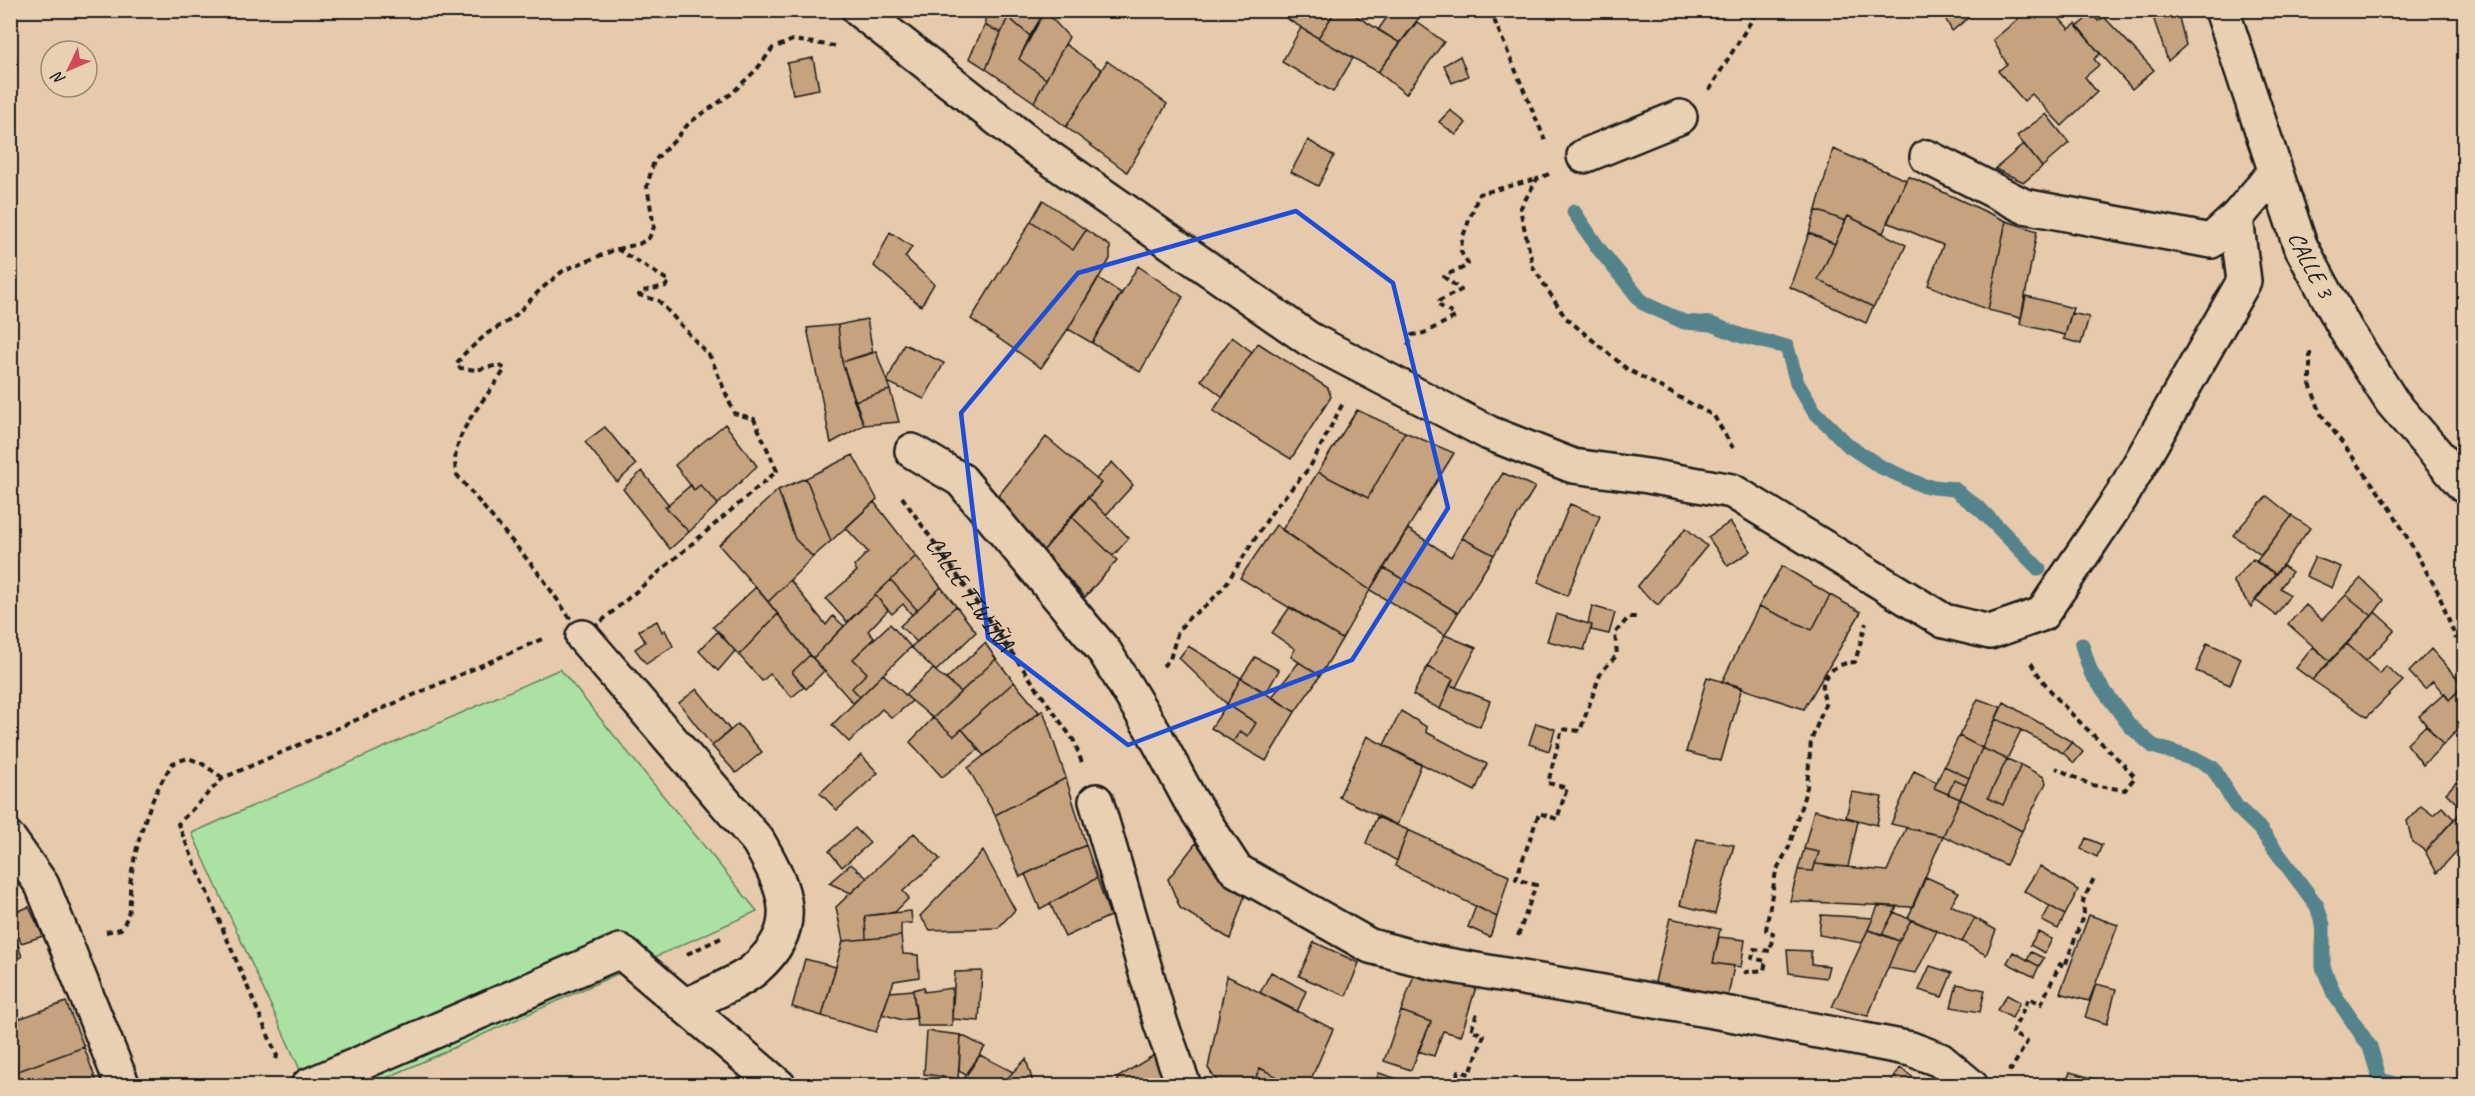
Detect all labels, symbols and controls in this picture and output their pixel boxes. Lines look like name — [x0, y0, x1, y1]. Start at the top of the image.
north arrow — [39, 39, 99, 99]
text: N — [46, 66, 70, 89]
street label: CALLE 3 — [2282, 228, 2342, 305]
street label: CALLE TIWIÑA — [920, 531, 1021, 657]

